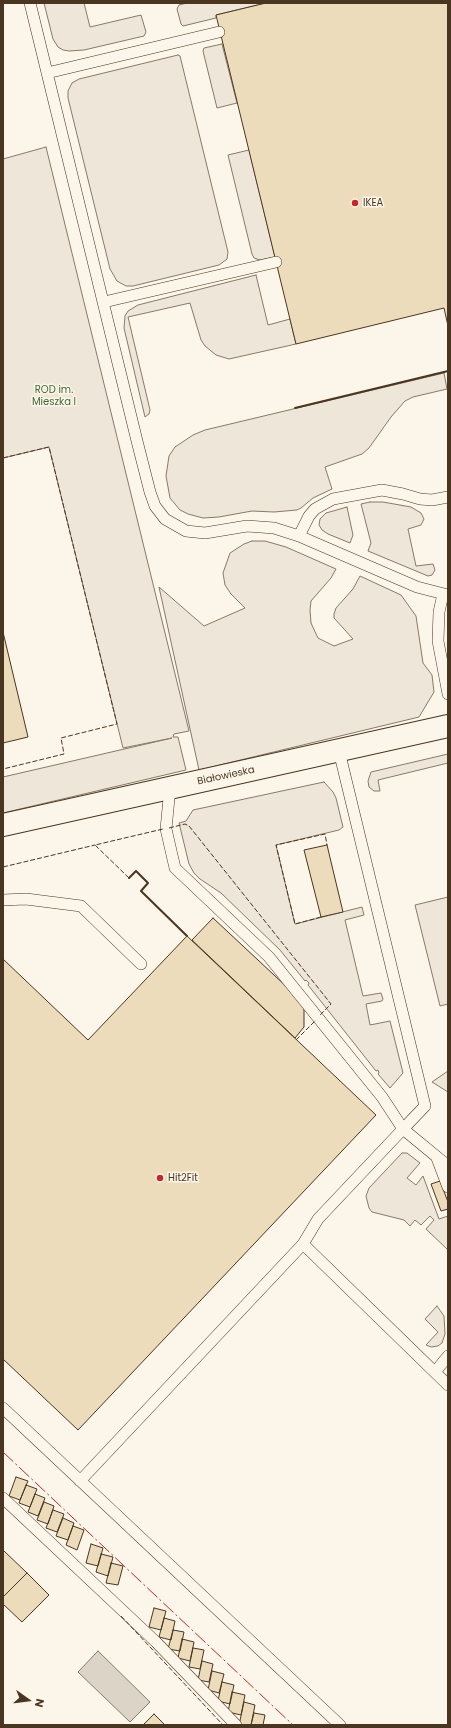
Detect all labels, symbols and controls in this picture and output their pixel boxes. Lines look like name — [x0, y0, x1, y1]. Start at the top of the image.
place label: IKEA — [363, 197, 383, 209]
marker: IKEA — [350, 198, 360, 208]
park label: ROD im. Mieszka I — [32, 384, 76, 408]
street label: Białowieska — [196, 764, 256, 788]
place label: Hit2Fit — [168, 1172, 198, 1184]
marker: Hit2Fit — [155, 1173, 165, 1183]
north arrow — [8, 1680, 48, 1720]
text: N — [31, 1697, 48, 1709]

